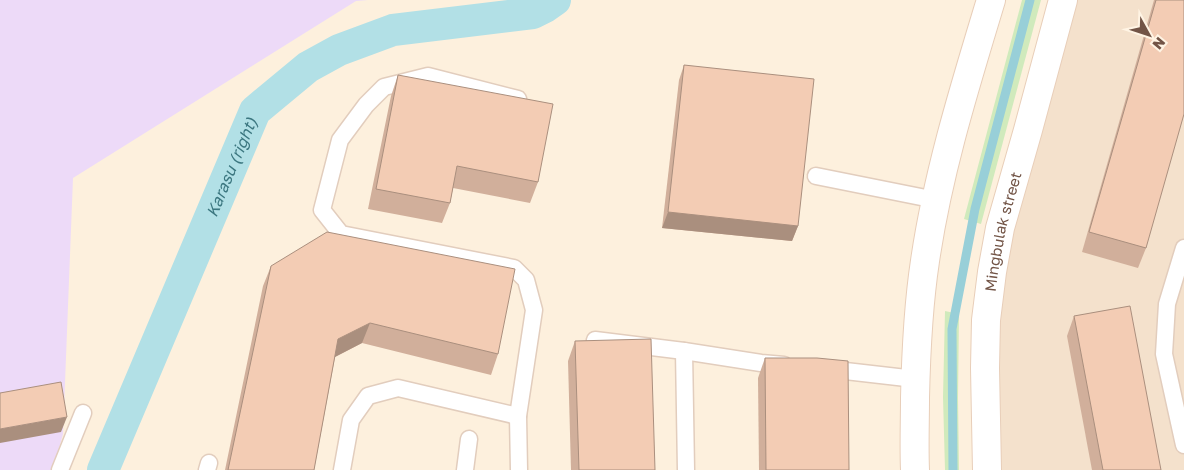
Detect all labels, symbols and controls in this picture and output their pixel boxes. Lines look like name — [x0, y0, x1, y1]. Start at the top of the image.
north arrow — [1124, 10, 1174, 60]
text: N — [1149, 34, 1169, 53]
water label: Karasu (right) — [201, 114, 261, 220]
street label: Mingbulak street — [981, 170, 1025, 293]

